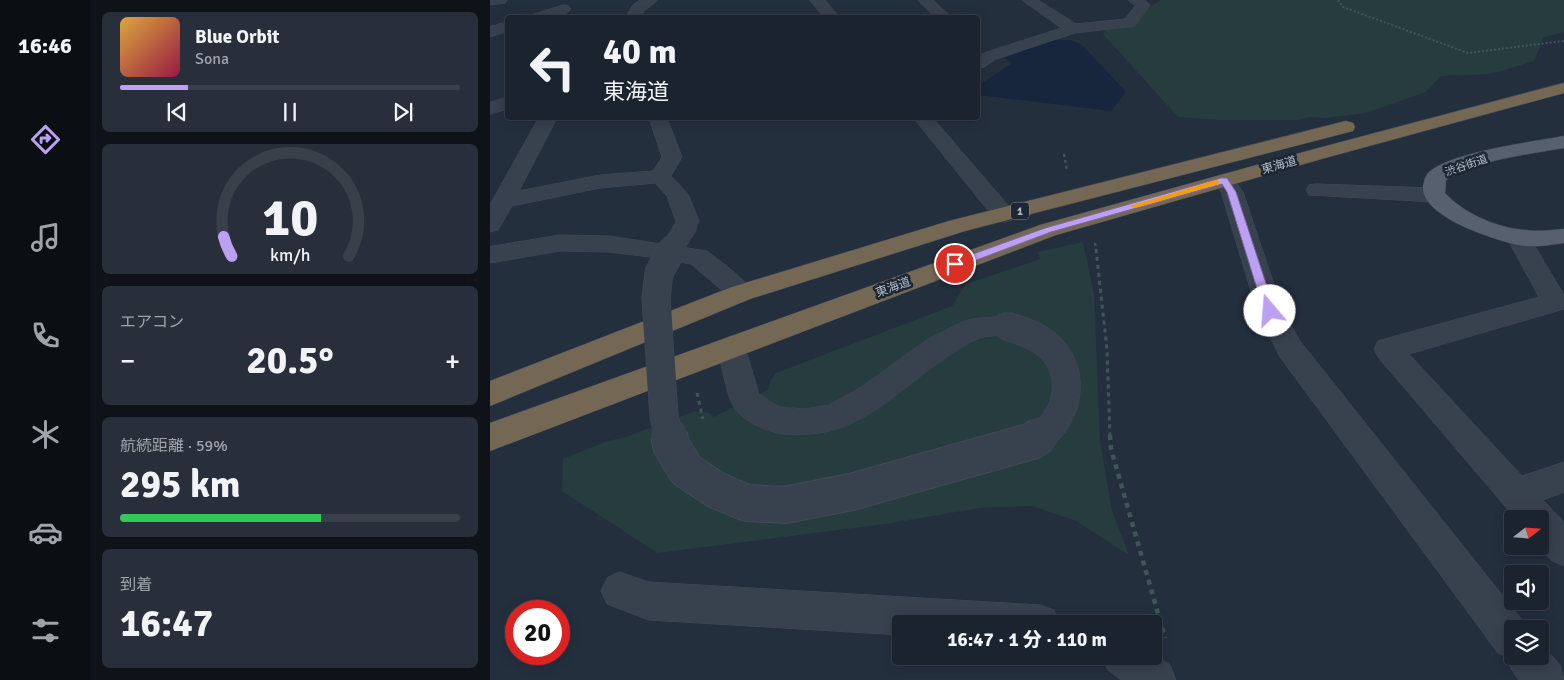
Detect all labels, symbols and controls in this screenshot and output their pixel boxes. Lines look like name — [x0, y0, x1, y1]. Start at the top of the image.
text: Blue Orbit — [195, 25, 279, 49]
text: 40 m — [603, 30, 677, 73]
text: 16:46 — [18, 32, 72, 59]
icon: left — [520, 35, 585, 100]
text: Sona — [195, 49, 229, 69]
text: 東海道 — [603, 78, 669, 105]
icon: previous — [163, 98, 191, 126]
icon: pause — [276, 98, 304, 126]
icon: next — [389, 98, 417, 126]
icon: directions — [28, 122, 63, 157]
street label: 渋谷街道 — [1443, 152, 1489, 179]
street label: 東海道 — [1260, 153, 1299, 178]
text: 10 — [262, 186, 318, 250]
road number: 1 — [1011, 202, 1029, 220]
icon: music — [28, 220, 63, 255]
pin — [934, 243, 976, 285]
text: km/h — [270, 244, 310, 266]
icon: arrive — [941, 250, 969, 278]
street label: 東海道 — [874, 274, 913, 301]
position arrow — [1243, 284, 1295, 336]
text: エアコン — [120, 312, 184, 332]
icon: phone — [28, 318, 63, 353]
text: 20.5° — [246, 337, 334, 384]
text: − — [120, 344, 135, 378]
text: + — [445, 344, 460, 378]
icon: climate — [28, 417, 63, 452]
text: 航続距離 · 59% — [120, 436, 228, 456]
text: 295 km — [120, 461, 241, 508]
north arrow — [1504, 510, 1549, 555]
map controls — [1504, 510, 1549, 665]
icon: car — [28, 515, 63, 550]
button: sound — [1504, 565, 1549, 610]
text: 到着 — [120, 575, 152, 595]
text: 16:47 — [120, 600, 213, 647]
speed limit sign: 20 — [505, 600, 570, 665]
icon: filters — [28, 613, 63, 648]
button: layers — [1504, 620, 1549, 665]
text: 16:47 · 1 分 · 110 m — [947, 628, 1107, 652]

